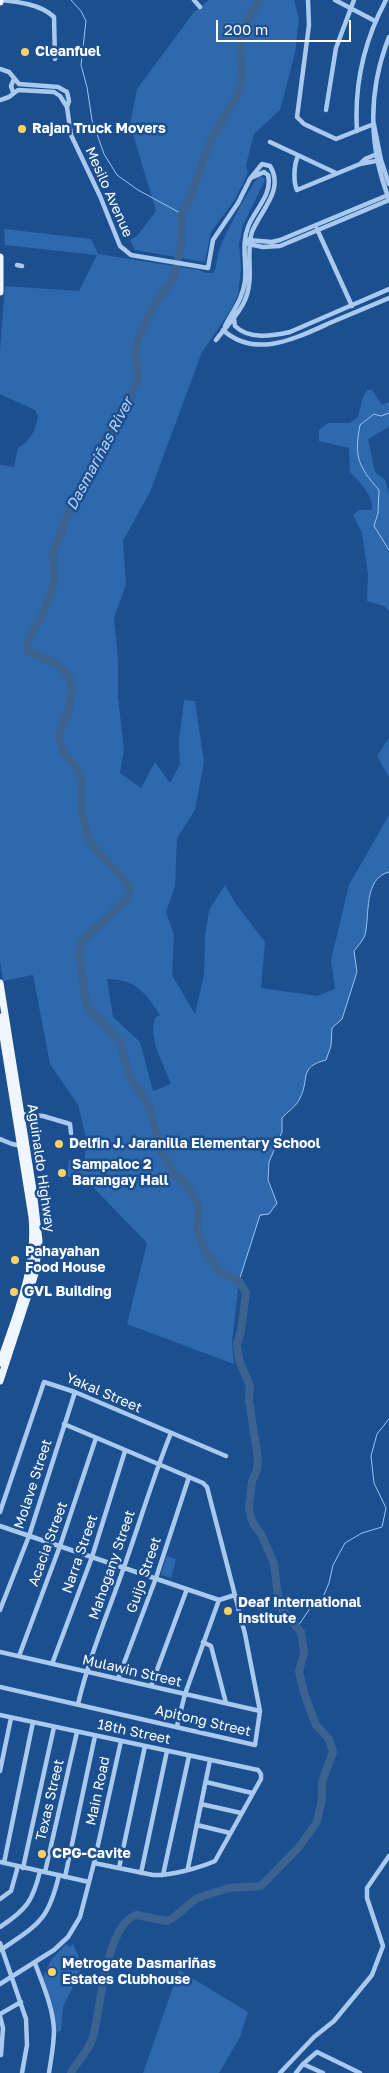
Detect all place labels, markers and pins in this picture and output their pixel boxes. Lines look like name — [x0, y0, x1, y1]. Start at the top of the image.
place label: Cleanfuel — [35, 44, 101, 60]
marker: Cleanfuel — [19, 46, 31, 58]
place label: Rajan Truck Movers — [32, 121, 166, 137]
marker: Rajan Truck Movers — [16, 123, 28, 135]
place label: Delfin J. Jaranilla Elementary School — [69, 1136, 320, 1152]
marker: Delfin J. Jaranilla Elementary School — [53, 1138, 65, 1150]
place label: Sampaloc 2 Barangay Hall — [72, 1157, 168, 1190]
marker: Sampaloc 2 Barangay Hall — [56, 1167, 68, 1179]
place label: Pahayahan Food House — [25, 1244, 106, 1276]
marker: Pahayahan Food House — [9, 1254, 21, 1266]
place label: GVL Building — [24, 1284, 112, 1300]
marker: GVL Building — [8, 1286, 20, 1298]
place label: Deaf International Institute — [238, 1595, 361, 1628]
marker: Deaf International Institute — [222, 1605, 234, 1617]
place label: CPG-Cavite — [52, 1846, 131, 1862]
marker: CPG-Cavite — [36, 1848, 48, 1860]
place label: Metrogate Dasmariñas Estates Clubhouse — [62, 1956, 216, 1988]
marker: Metrogate Dasmariñas Estates Clubhouse — [46, 1966, 58, 1978]

